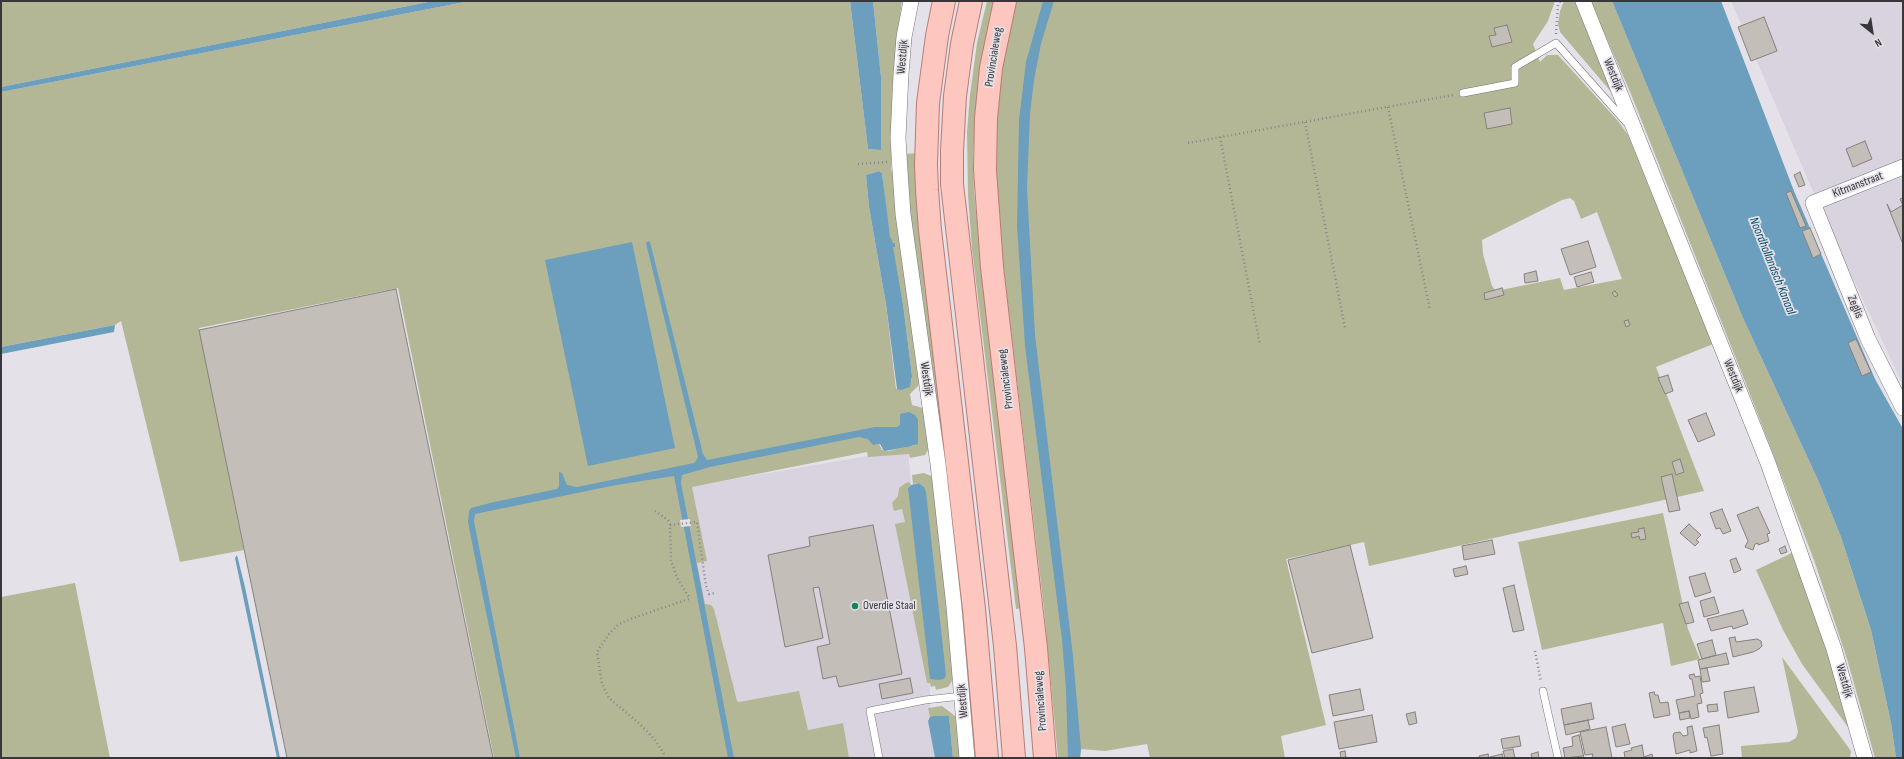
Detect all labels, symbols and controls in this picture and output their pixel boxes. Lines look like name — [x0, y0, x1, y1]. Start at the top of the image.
north arrow — [1852, 12, 1892, 52]
street label: Provincialeweg — [982, 26, 1006, 88]
text: N — [1872, 36, 1884, 50]
street label: Westdijk — [894, 39, 912, 75]
street label: Westdijk — [1600, 56, 1626, 94]
street label: Kitmanstraat — [1831, 169, 1885, 201]
water label: Noordhollandsch Kanaal — [1745, 215, 1799, 317]
street label: Zeglis — [1844, 293, 1866, 321]
street label: Provincialeweg — [995, 348, 1017, 410]
street label: Westdijk — [1720, 357, 1746, 395]
street label: Westdijk — [916, 361, 936, 397]
place label: Overdie Staal — [863, 599, 916, 613]
marker: Overdie Staal — [850, 601, 860, 611]
street label: Westdijk — [1832, 663, 1856, 699]
street label: Provincialeweg — [1032, 670, 1050, 732]
street label: Westdijk — [954, 683, 972, 719]

